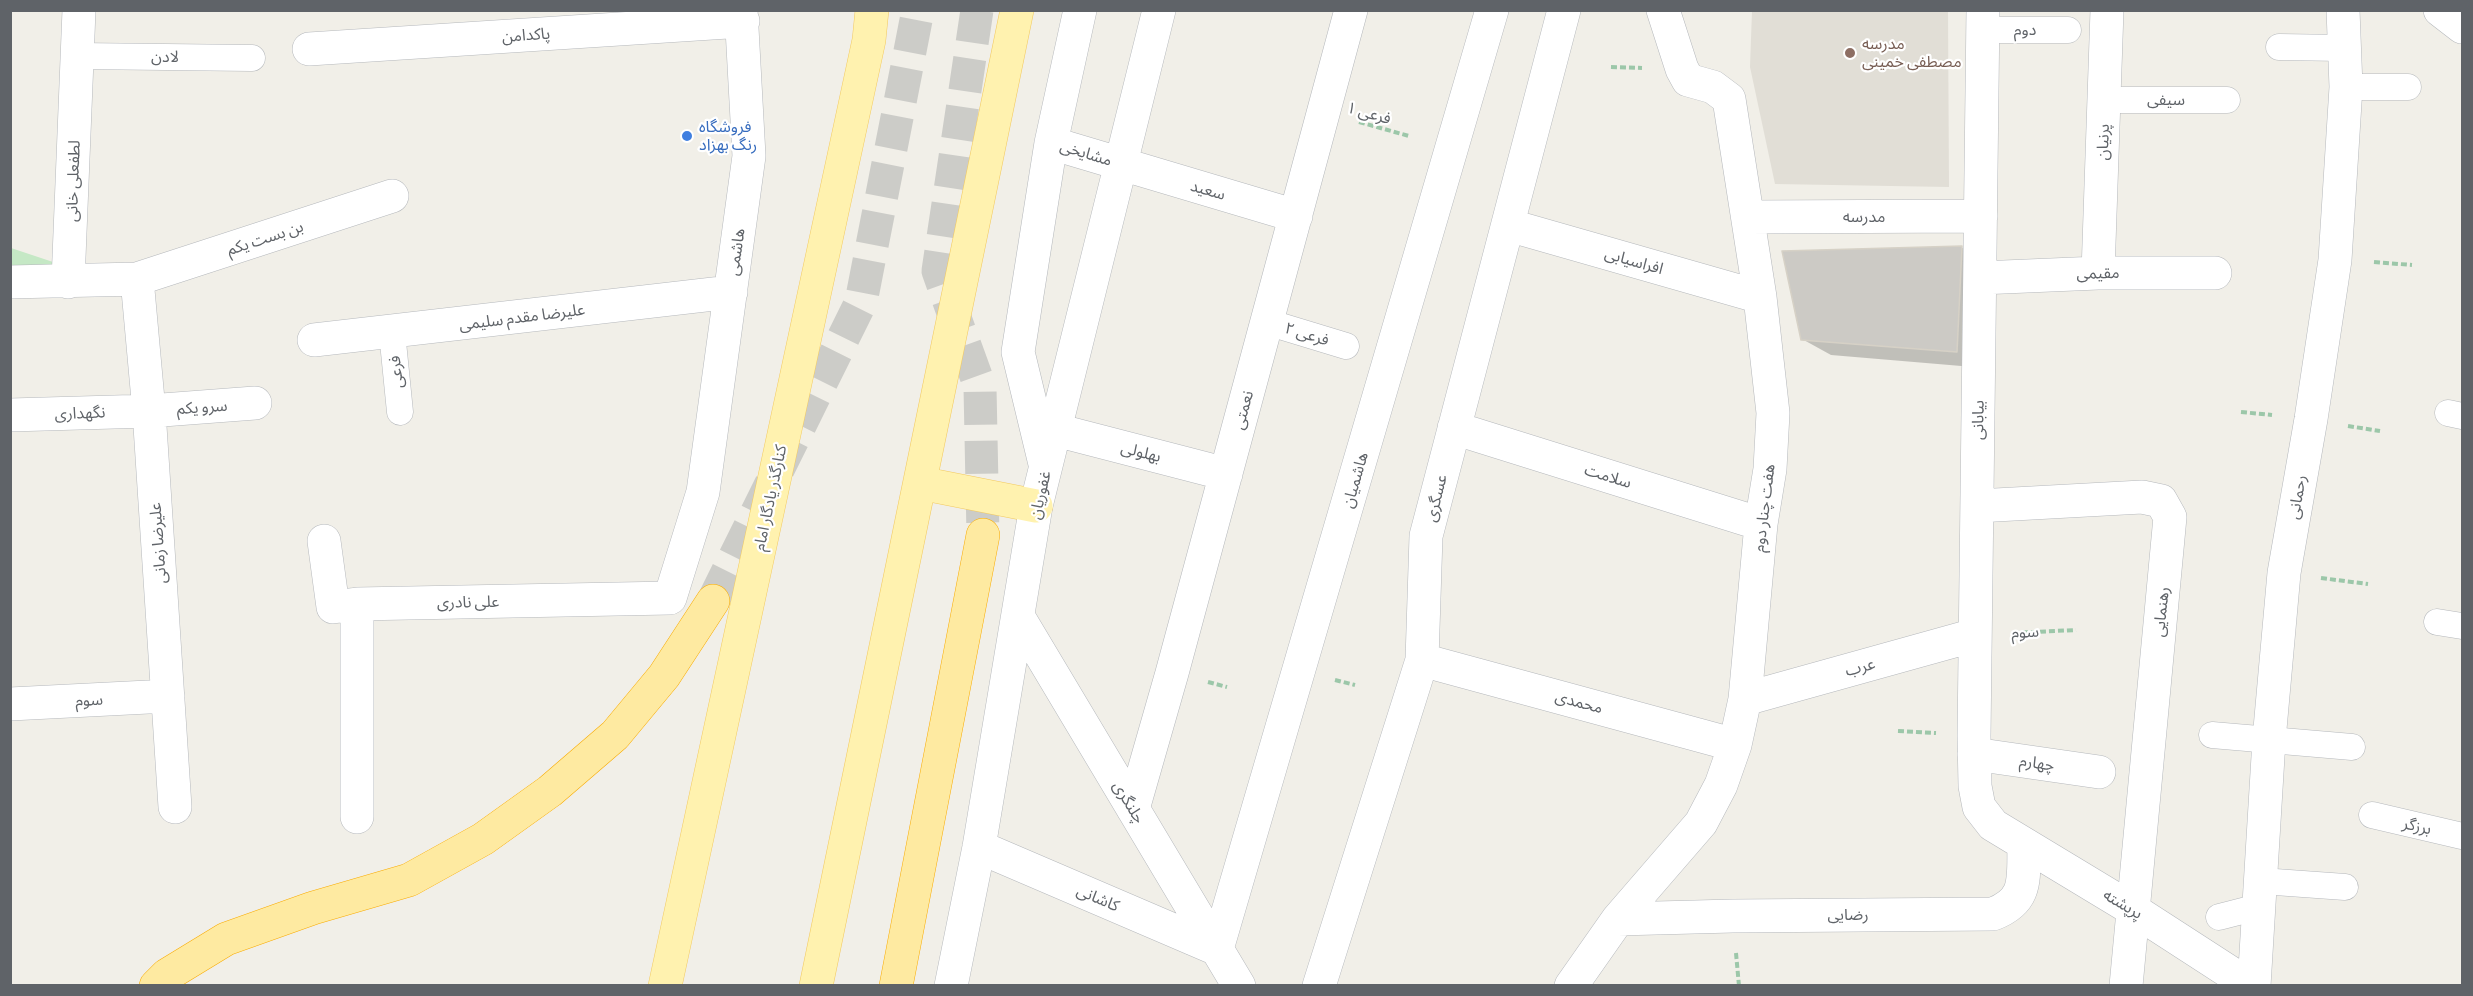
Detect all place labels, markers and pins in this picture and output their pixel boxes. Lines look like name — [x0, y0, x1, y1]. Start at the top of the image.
place label: مدرسه مصطفی خمینی — [1862, 34, 1962, 72]
marker: مدرسه مصطفی خمینی — [1843, 46, 1857, 60]
place label: فروشگاه رنگ بهزاد — [699, 117, 757, 155]
marker: فروشگاه رنگ بهزاد — [680, 129, 694, 143]

